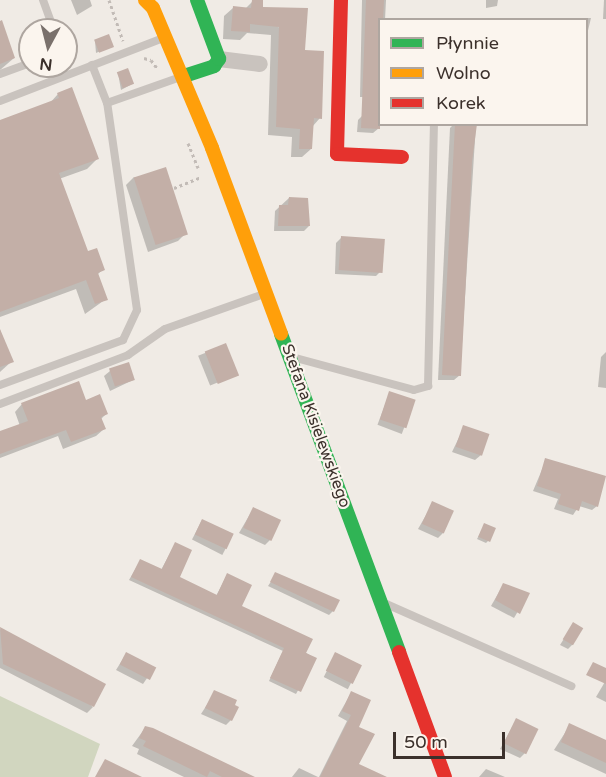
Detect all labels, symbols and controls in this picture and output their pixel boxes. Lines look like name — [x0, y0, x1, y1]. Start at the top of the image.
north arrow — [18, 18, 78, 78]
legend — [378, 18, 588, 126]
text: Płynnie — [436, 32, 499, 54]
text: N — [38, 53, 54, 75]
text: Wolno — [436, 62, 491, 84]
text: Korek — [436, 92, 486, 114]
street label: Stefana Kisielewskiego — [277, 342, 355, 510]
scale bar — [396, 720, 508, 758]
text: 50 m — [404, 731, 448, 753]

